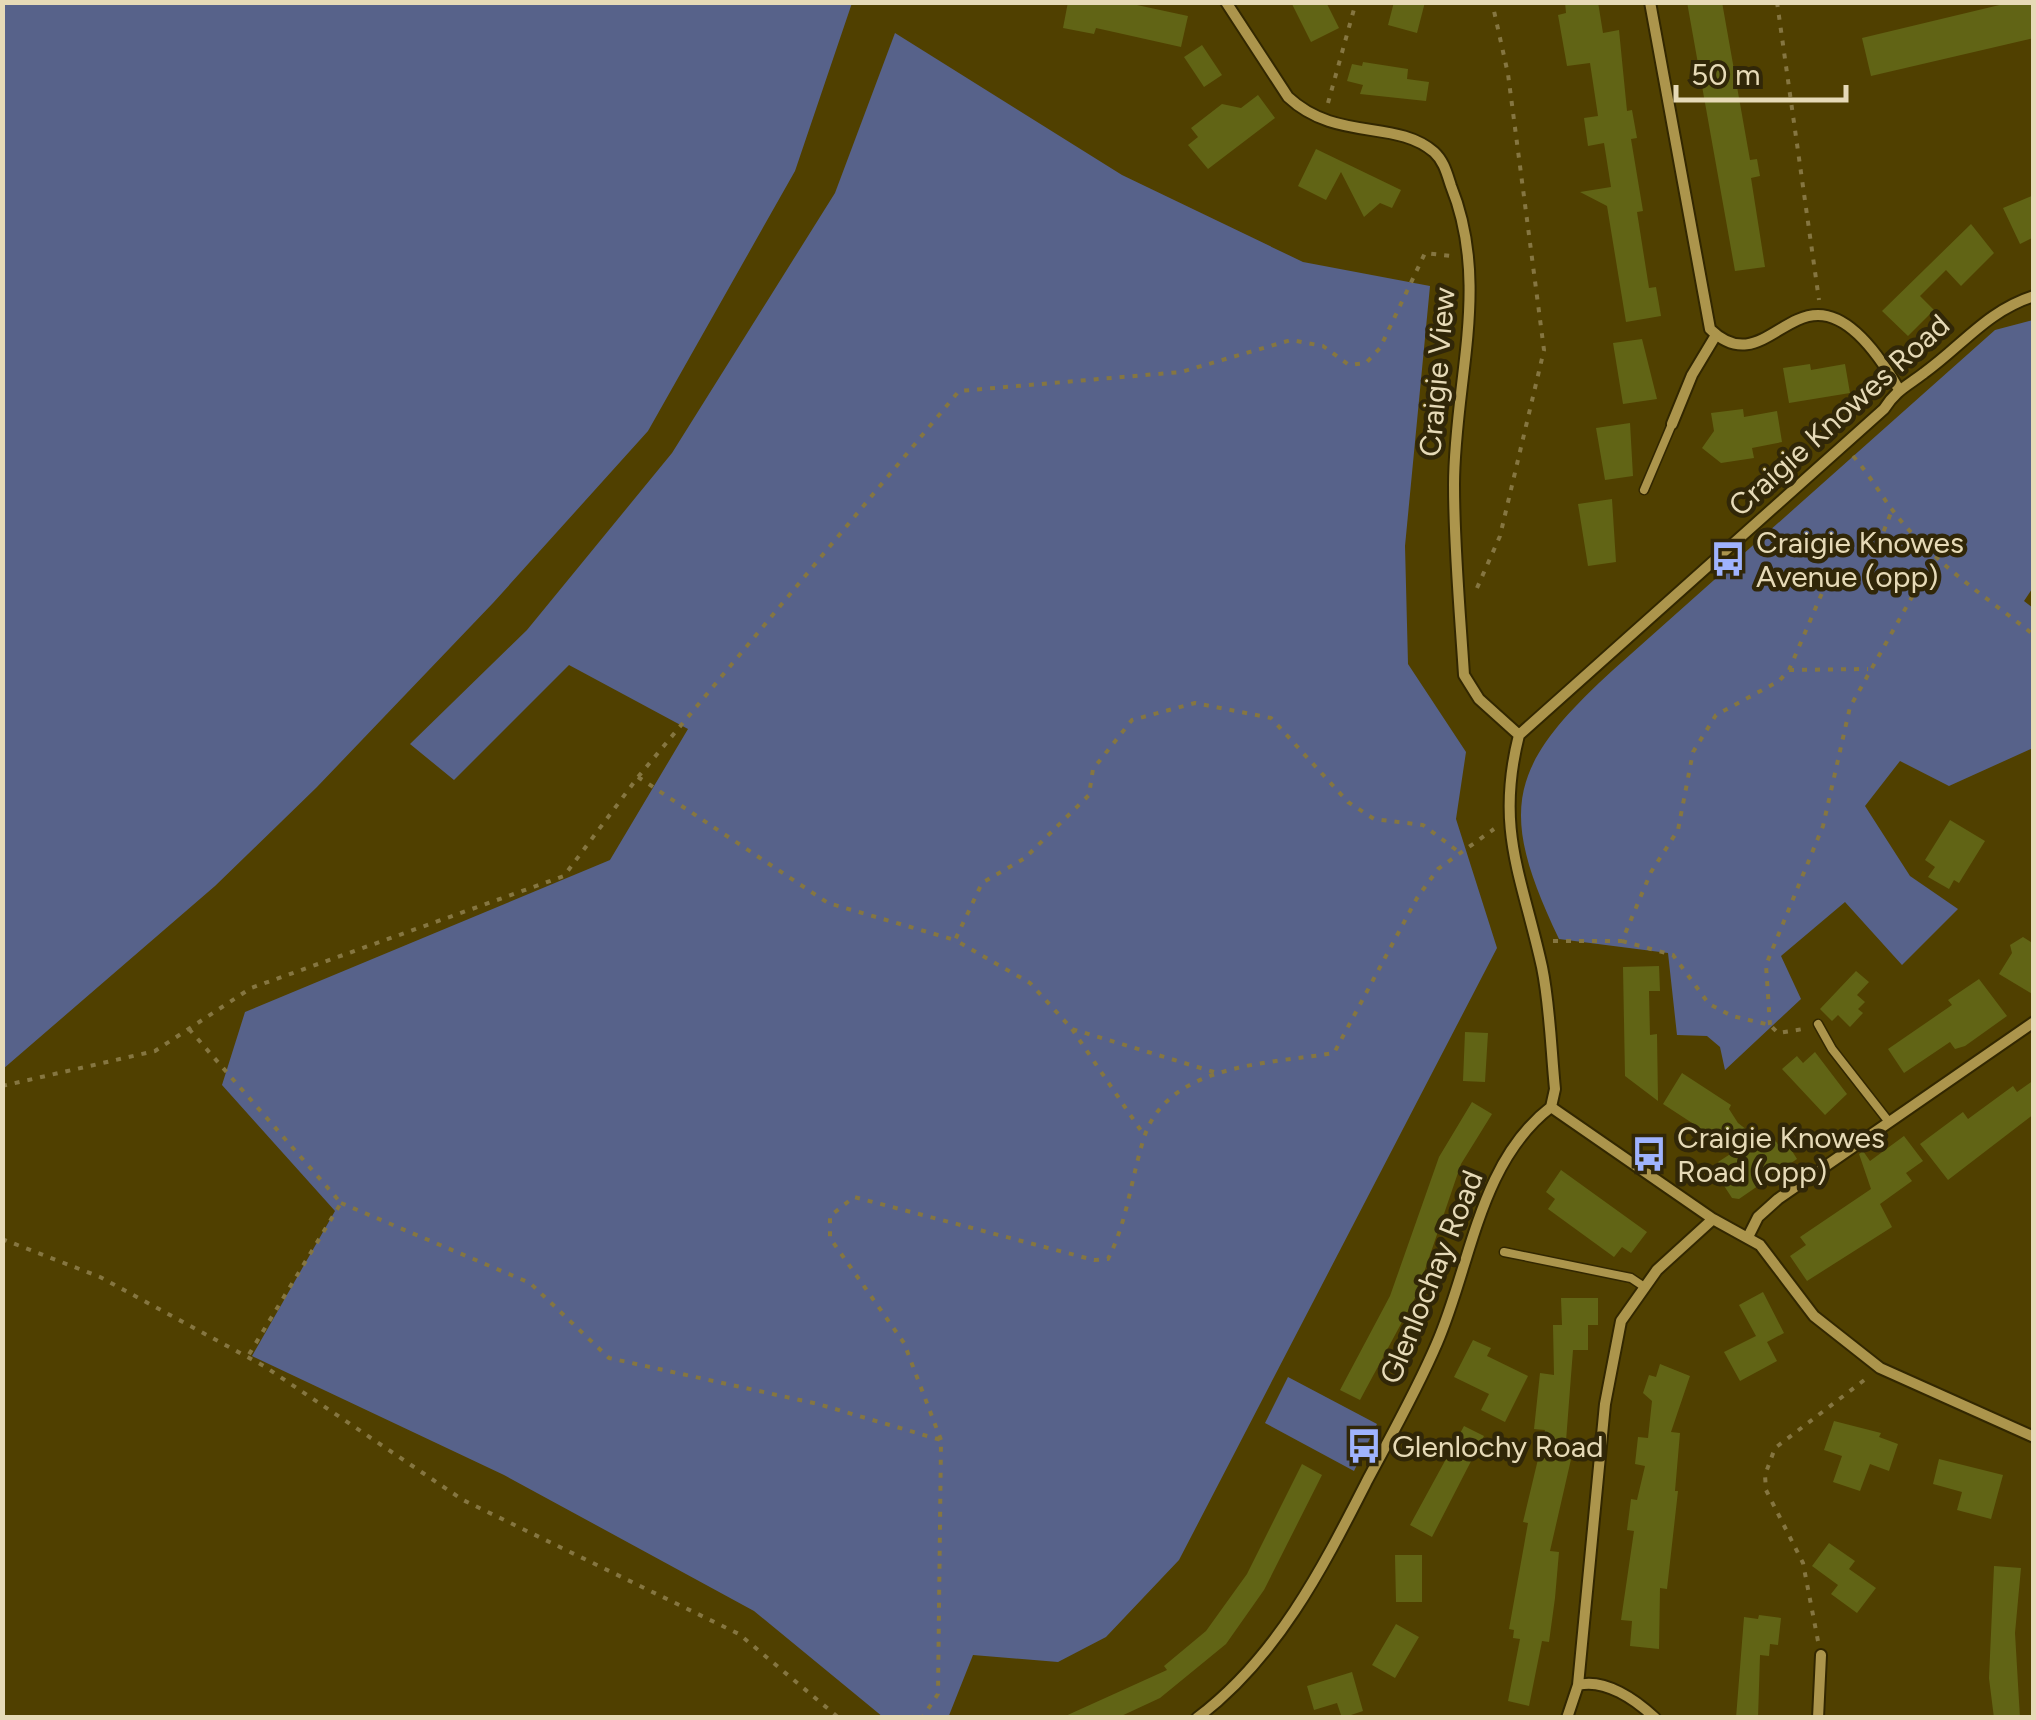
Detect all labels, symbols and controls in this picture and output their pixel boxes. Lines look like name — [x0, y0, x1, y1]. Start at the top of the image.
scale bar — [1676, 40, 1846, 102]
text: 50 m — [1691, 56, 1760, 93]
street label: Craigie View — [1411, 285, 1463, 458]
street label: Craigie Knowes Road — [1721, 306, 1957, 524]
place label: Craigie Knowes Avenue (opp) — [1756, 524, 1964, 595]
bus stop icon: Craigie Knowes Avenue (opp) — [1709, 540, 1747, 578]
place label: Craigie Knowes Road (opp) — [1677, 1119, 1885, 1190]
bus stop icon: Craigie Knowes Road (opp) — [1630, 1135, 1668, 1173]
street label: Glenlochay Road — [1371, 1165, 1491, 1389]
bus stop icon: Glenlochy Road — [1345, 1427, 1383, 1465]
place label: Glenlochy Road — [1392, 1428, 1604, 1465]

